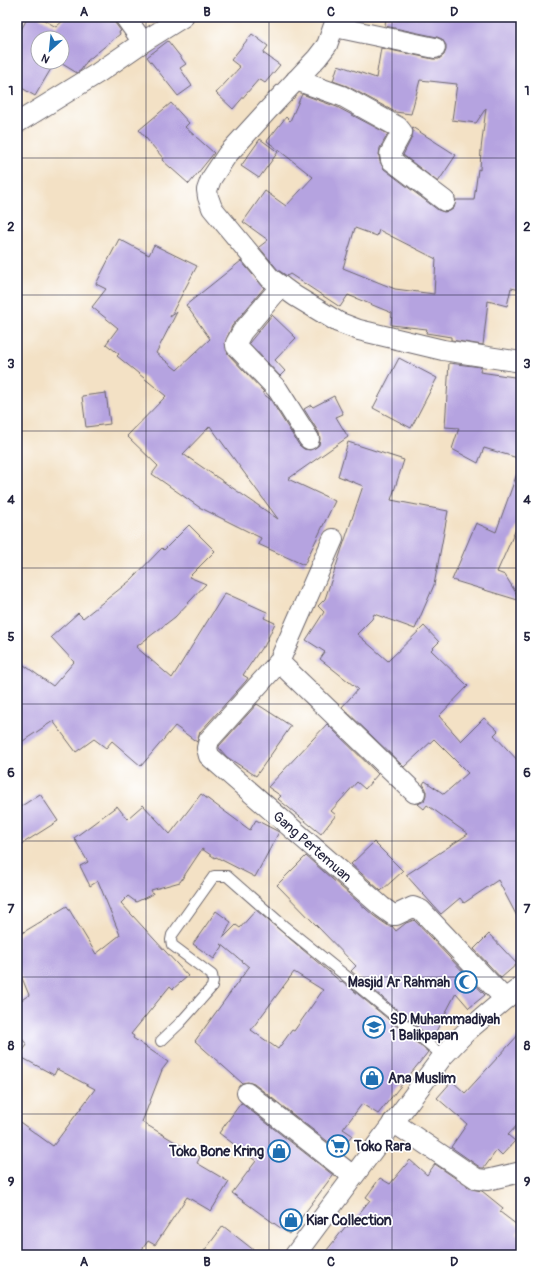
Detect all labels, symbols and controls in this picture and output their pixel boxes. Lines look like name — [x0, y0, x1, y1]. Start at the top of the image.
text: A — [80, 4, 89, 20]
text: B — [203, 4, 211, 20]
text: C — [327, 4, 335, 20]
text: D — [450, 4, 458, 20]
north arrow — [30, 30, 70, 70]
text: N — [39, 51, 52, 66]
text: 1 — [8, 83, 14, 99]
text: 1 — [524, 83, 530, 99]
text: 2 — [7, 219, 15, 235]
text: 2 — [523, 219, 531, 235]
text: 3 — [7, 356, 15, 372]
text: 3 — [523, 356, 531, 372]
text: 4 — [7, 492, 15, 508]
text: 4 — [523, 492, 531, 508]
text: 5 — [7, 629, 15, 645]
text: 5 — [523, 629, 531, 645]
text: 6 — [7, 765, 15, 781]
text: 6 — [523, 765, 531, 781]
street label: Gang Pertemuan — [269, 808, 355, 886]
text: 7 — [8, 901, 15, 917]
text: 7 — [524, 901, 531, 917]
mosque icon: Masjid Ar Rahmah — [453, 969, 479, 995]
place label: Masjid Ar Rahmah — [348, 974, 450, 991]
place label: SD Muhammadiyah 1 Balikpapan — [390, 1011, 500, 1044]
school or university icon: SD Muhammadiyah 1 Balikpapan — [361, 1014, 387, 1040]
text: 8 — [8, 1038, 15, 1054]
text: 8 — [524, 1038, 531, 1054]
shop icon: Ana Muslim — [359, 1065, 385, 1091]
place label: Ana Muslim — [388, 1070, 456, 1087]
supermarket icon: Toko Rara — [325, 1133, 351, 1159]
shop icon: Toko Bone Kring — [266, 1138, 292, 1164]
place label: Toko Rara — [353, 1138, 412, 1155]
place label: Toko Bone Kring — [168, 1143, 264, 1160]
text: 9 — [8, 1174, 15, 1190]
text: 9 — [524, 1174, 531, 1190]
shop icon: Kiar Collection — [278, 1207, 304, 1233]
place label: Kiar Collection — [306, 1212, 392, 1229]
text: A — [80, 1254, 89, 1270]
text: B — [203, 1254, 211, 1270]
text: C — [327, 1254, 335, 1270]
text: D — [450, 1254, 458, 1270]

